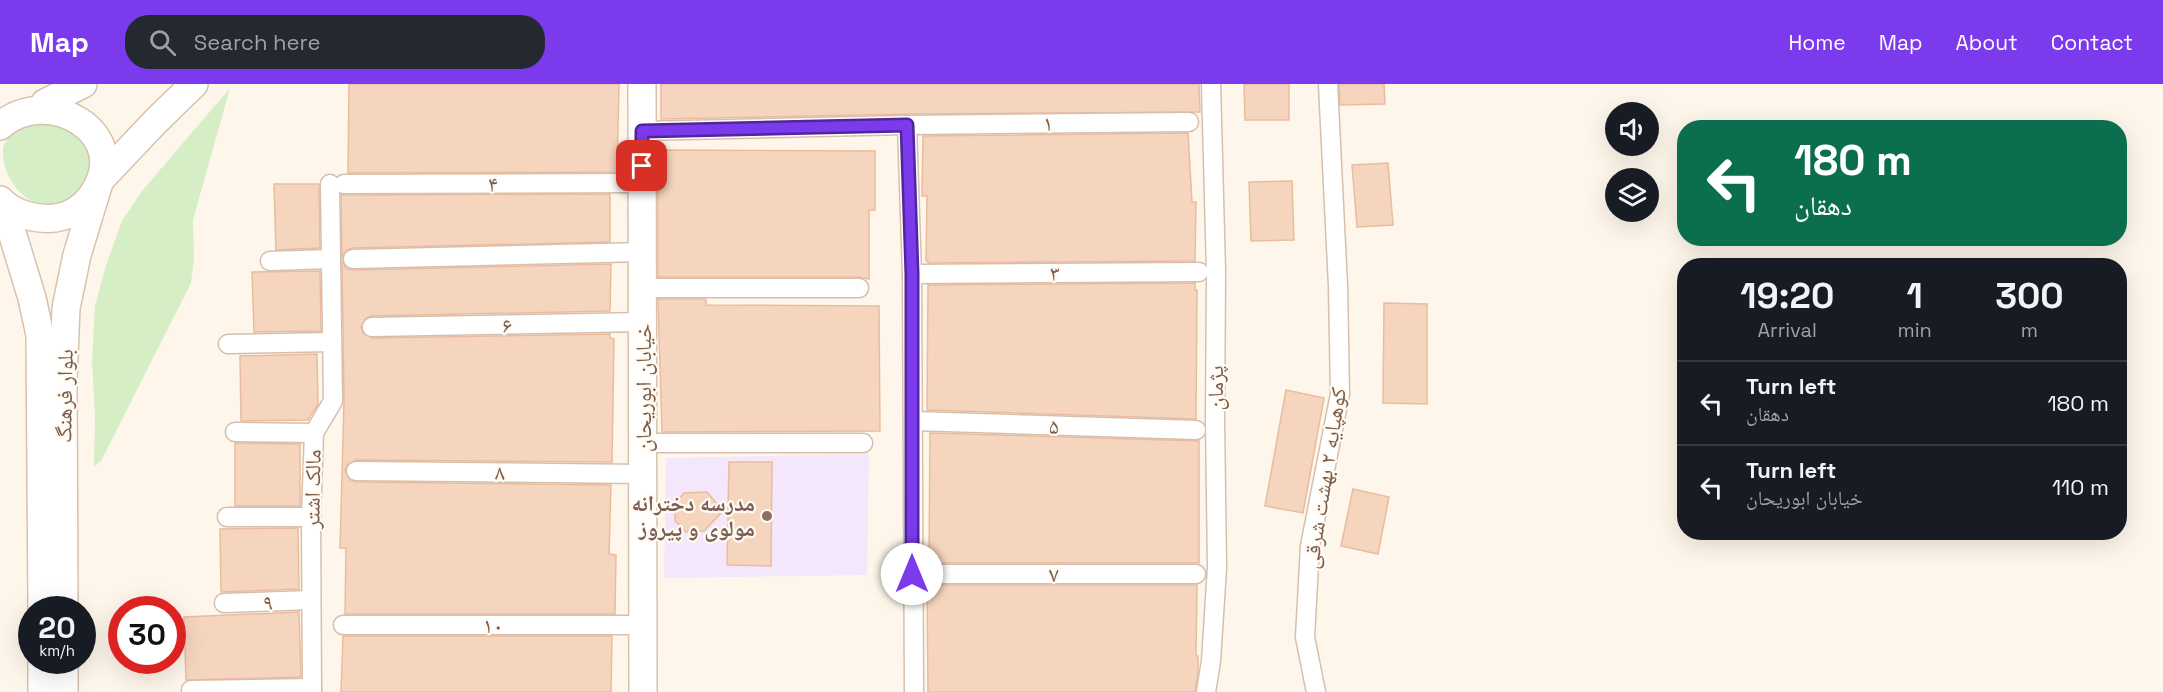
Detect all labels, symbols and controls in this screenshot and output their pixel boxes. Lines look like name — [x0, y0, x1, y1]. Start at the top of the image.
search box — [125, 15, 545, 69]
text: Map — [30, 24, 89, 60]
icon: search — [146, 26, 179, 59]
text: Search here — [194, 28, 321, 56]
text: Home — [1788, 29, 1846, 56]
text: Map — [1879, 29, 1923, 56]
text: About — [1956, 29, 2018, 56]
text: Contact — [2051, 29, 2133, 56]
map controls — [1605, 102, 1659, 222]
button: sound — [1605, 102, 1659, 156]
street label: ۱ — [1043, 109, 1053, 137]
text: 180 m — [1794, 134, 1912, 187]
pin — [616, 140, 667, 191]
icon: left — [1695, 144, 1773, 222]
icon: arrive — [625, 149, 658, 182]
button: layers — [1605, 168, 1659, 222]
street label: ۴ — [488, 170, 498, 198]
text: دهقان — [1794, 188, 1852, 223]
street label: ۳ — [1050, 259, 1060, 287]
text: 19:20 — [1740, 273, 1834, 319]
text: 1 — [1907, 273, 1923, 319]
text: 300 — [1995, 273, 2064, 319]
street label: ۶ — [502, 311, 512, 339]
text: Arrival — [1758, 317, 1817, 343]
text: min — [1898, 317, 1932, 343]
text: m — [2021, 317, 2038, 343]
street label: خیابان ابوریحان — [629, 324, 657, 452]
street label: بلوار فرهنگ — [49, 349, 79, 443]
street label: پژمان — [1201, 366, 1229, 410]
text: Turn left — [1746, 372, 1836, 400]
street label: کوهپایه ۲ بهشت شرقی — [1296, 385, 1352, 571]
icon: left — [1695, 387, 1728, 420]
text: 180 m — [2047, 389, 2109, 417]
text: دهقان — [1746, 401, 1789, 427]
street label: ۵ — [1049, 412, 1059, 440]
street label: مالک اشتر — [297, 449, 327, 530]
text: Turn left — [1746, 456, 1836, 484]
street label: ۸ — [495, 458, 505, 486]
icon: left — [1695, 471, 1728, 504]
text: 110 m — [2052, 473, 2109, 501]
text: خیابان ابوریحان — [1746, 485, 1863, 511]
place label: مدرسه دخترانه مولوی و پیروز — [631, 489, 755, 542]
marker: مدرسه دخترانه مولوی و پیروز — [760, 509, 774, 523]
position arrow — [880, 542, 944, 606]
street label: ۷ — [1049, 560, 1059, 588]
street label: ۹ — [263, 588, 273, 616]
speed limit sign: 30 — [108, 596, 186, 674]
text: 20 — [38, 608, 76, 647]
street label: ۱۰ — [483, 611, 503, 639]
text: km/h — [39, 641, 75, 660]

